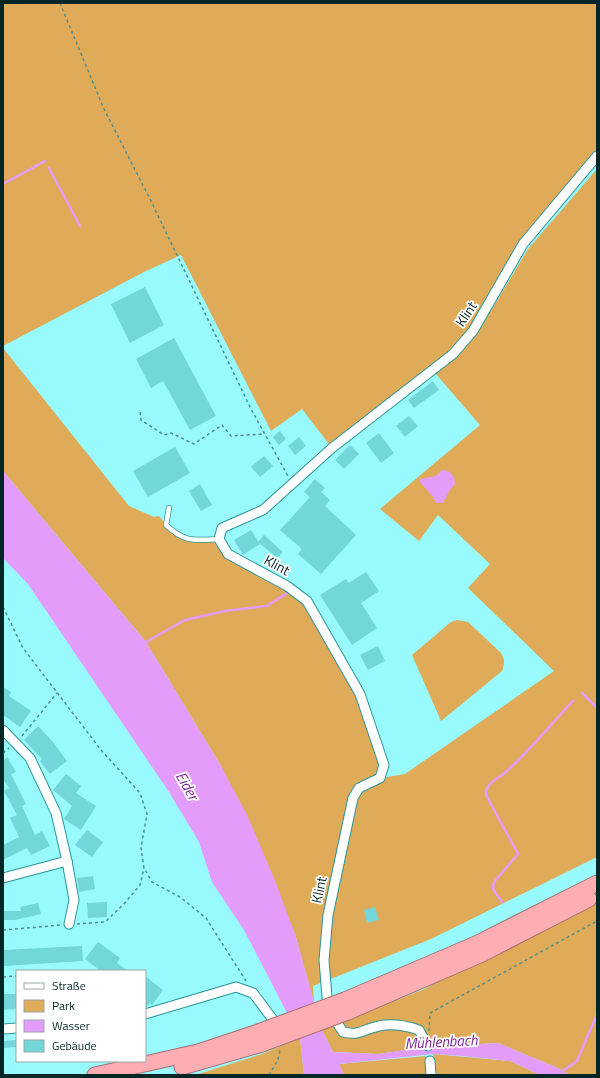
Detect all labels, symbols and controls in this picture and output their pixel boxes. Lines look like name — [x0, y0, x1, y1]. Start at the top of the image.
street label: Klint — [449, 297, 482, 331]
street label: Klint — [260, 549, 294, 580]
water label: Eider — [170, 767, 206, 806]
street label: Klint — [305, 875, 332, 905]
legend — [16, 970, 146, 1062]
text: Straße — [52, 976, 86, 995]
text: Park — [52, 996, 75, 1015]
text: Wasser — [52, 1016, 90, 1035]
water label: Mühlenbach — [404, 1028, 478, 1055]
text: Gebäude — [52, 1036, 97, 1055]

